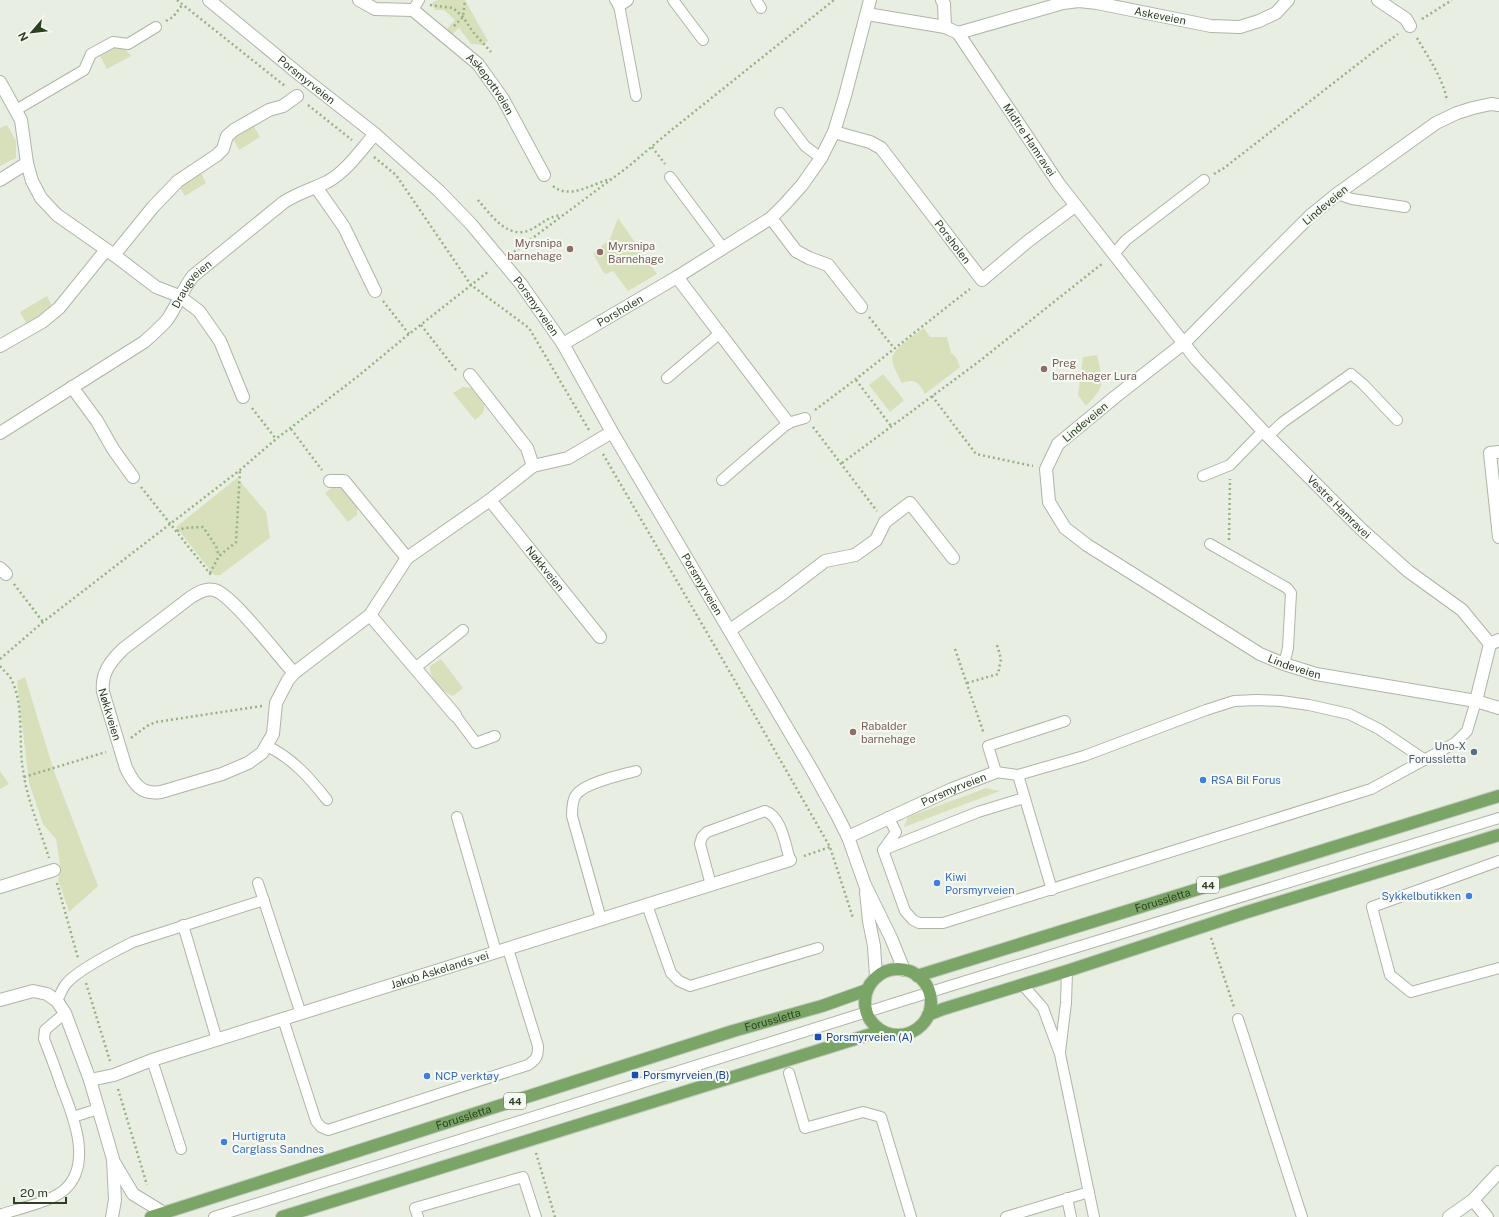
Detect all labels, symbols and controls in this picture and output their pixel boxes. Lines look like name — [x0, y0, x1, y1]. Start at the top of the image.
street label: Askeveien — [1133, 5, 1187, 27]
north arrow — [12, 12, 52, 52]
text: N — [16, 30, 30, 43]
street label: Askepottveien — [464, 51, 516, 116]
street label: Porsmyrveien — [276, 53, 337, 106]
street label: Midtre Hamravei — [1001, 101, 1058, 178]
street label: Lindeveien — [1300, 183, 1350, 227]
street label: Porsholen — [932, 218, 973, 266]
place label: Myrsnipa barnehage — [507, 237, 562, 262]
place label: Myrsnipa Barnehage — [608, 240, 664, 265]
marker: Myrsnipa barnehage — [565, 244, 575, 254]
marker: Myrsnipa Barnehage — [595, 247, 605, 257]
street label: Draugveien — [169, 258, 214, 310]
street label: Porsmyrveien — [511, 274, 561, 338]
street label: Porsholen — [595, 292, 645, 329]
place label: Preg barnehager Lura — [1052, 357, 1137, 382]
marker: Preg barnehager Lura — [1039, 364, 1049, 374]
street label: Lindeveien — [1060, 400, 1110, 444]
street label: Vestre Hamravei — [1305, 473, 1373, 541]
street label: Nøkkveien — [523, 544, 567, 594]
street label: Porsmyrveien — [679, 551, 725, 617]
street label: Lindeveien — [1266, 652, 1322, 681]
street label: Nøkkveien — [96, 687, 123, 742]
place label: Rabalder barnehage — [861, 720, 916, 745]
marker: Rabalder barnehage — [848, 727, 858, 737]
place label: Uno-X Forussletta — [1409, 740, 1466, 765]
marker: Uno-X Forussletta — [1469, 747, 1479, 757]
street label: Porsmyrveien — [919, 770, 988, 808]
place label: RSA Bil Forus — [1211, 774, 1281, 786]
marker: RSA Bil Forus — [1198, 775, 1208, 785]
place label: Kiwi Porsmyrveien — [945, 871, 1015, 896]
road number: 44 — [1197, 877, 1219, 893]
marker: Kiwi Porsmyrveien — [932, 878, 942, 888]
street label: Forussletta — [1133, 886, 1192, 914]
place label: Sykkelbutikken — [1381, 890, 1461, 902]
marker: Sykkelbutikken — [1464, 891, 1474, 901]
street label: Jakob Askelands vei — [389, 949, 490, 991]
street label: Forussletta — [743, 1006, 802, 1033]
place label: Porsmyrveien (A) — [826, 1031, 913, 1043]
marker: Porsmyrveien (A) — [813, 1032, 823, 1042]
place label: Porsmyrveien (B) — [643, 1069, 729, 1081]
place label: NCP verktøy — [435, 1070, 499, 1082]
marker: Porsmyrveien (B) — [630, 1070, 640, 1080]
marker: NCP verktøy — [422, 1071, 432, 1081]
road number: 44 — [504, 1093, 526, 1109]
street label: Forussletta — [434, 1103, 493, 1132]
place label: Hurtigruta Carglass Sandnes — [232, 1130, 325, 1155]
marker: Hurtigruta Carglass Sandnes — [219, 1137, 229, 1147]
scale bar — [14, 1179, 66, 1205]
text: 20 m — [20, 1186, 48, 1200]

